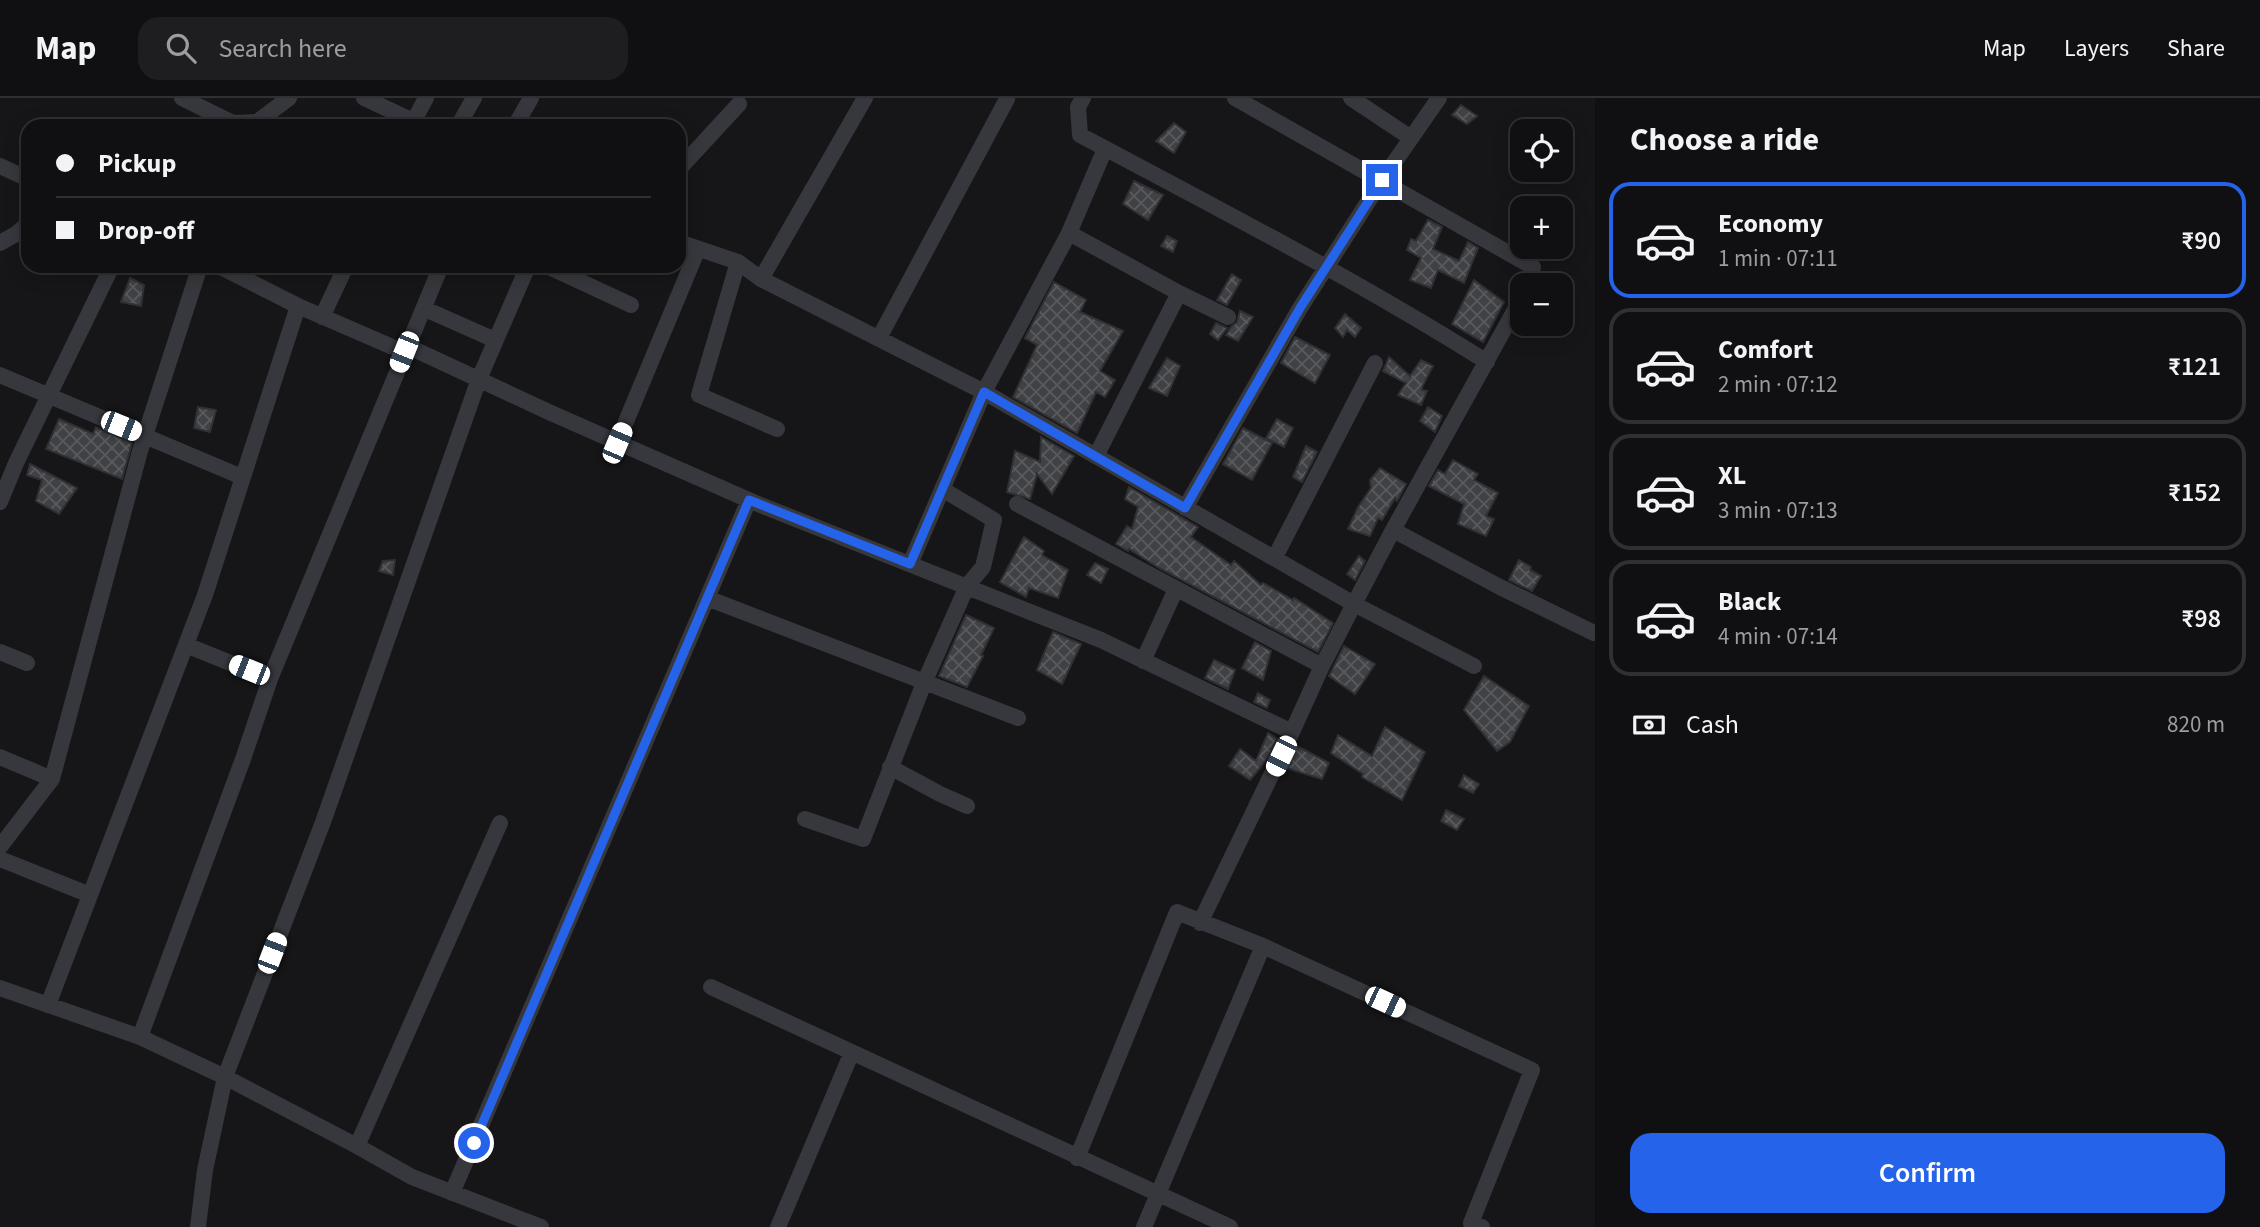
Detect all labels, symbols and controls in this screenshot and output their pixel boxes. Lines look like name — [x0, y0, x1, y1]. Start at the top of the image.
search box — [138, 17, 628, 80]
text: Map — [35, 25, 96, 72]
icon: search — [162, 29, 200, 67]
text: Search here — [218, 30, 347, 67]
text: Map — [1983, 31, 2026, 66]
text: Layers — [2064, 31, 2129, 66]
text: Share — [2167, 31, 2225, 66]
text: Choose a ride — [1630, 117, 1819, 163]
map controls — [1510, 119, 1573, 336]
button: locate — [1510, 119, 1573, 182]
text: Pickup — [98, 145, 176, 182]
route end — [1366, 164, 1398, 196]
button: + — [1510, 196, 1573, 259]
text: Economy — [1718, 205, 1823, 242]
icon: car — [1634, 209, 1697, 272]
text: Drop-off — [98, 212, 194, 249]
text: ₹90 — [2181, 222, 2221, 259]
text: 1 min · 07:11 — [1718, 242, 1838, 275]
button: − — [1510, 273, 1573, 336]
car — [387, 329, 422, 375]
text: Comfort — [1718, 331, 1813, 368]
icon: car — [1634, 335, 1697, 398]
text: ₹121 — [2168, 348, 2221, 385]
text: 2 min · 07:12 — [1718, 368, 1838, 401]
car — [98, 408, 145, 444]
car — [600, 420, 635, 466]
text: XL — [1718, 457, 1746, 494]
icon: car — [1634, 461, 1697, 524]
text: ₹152 — [2168, 474, 2221, 511]
text: 3 min · 07:13 — [1718, 494, 1838, 527]
text: Black — [1718, 583, 1781, 620]
icon: car — [1634, 587, 1697, 650]
text: ₹98 — [2181, 600, 2221, 637]
text: 4 min · 07:14 — [1718, 620, 1838, 653]
car — [226, 652, 273, 688]
icon: cash — [1630, 706, 1668, 744]
text: Cash — [1686, 706, 1739, 743]
text: 820 m — [2167, 708, 2225, 741]
car — [1263, 733, 1300, 779]
car — [255, 930, 290, 976]
car — [1362, 984, 1409, 1020]
route start — [458, 1127, 490, 1159]
button: Confirm — [1630, 1133, 2225, 1213]

